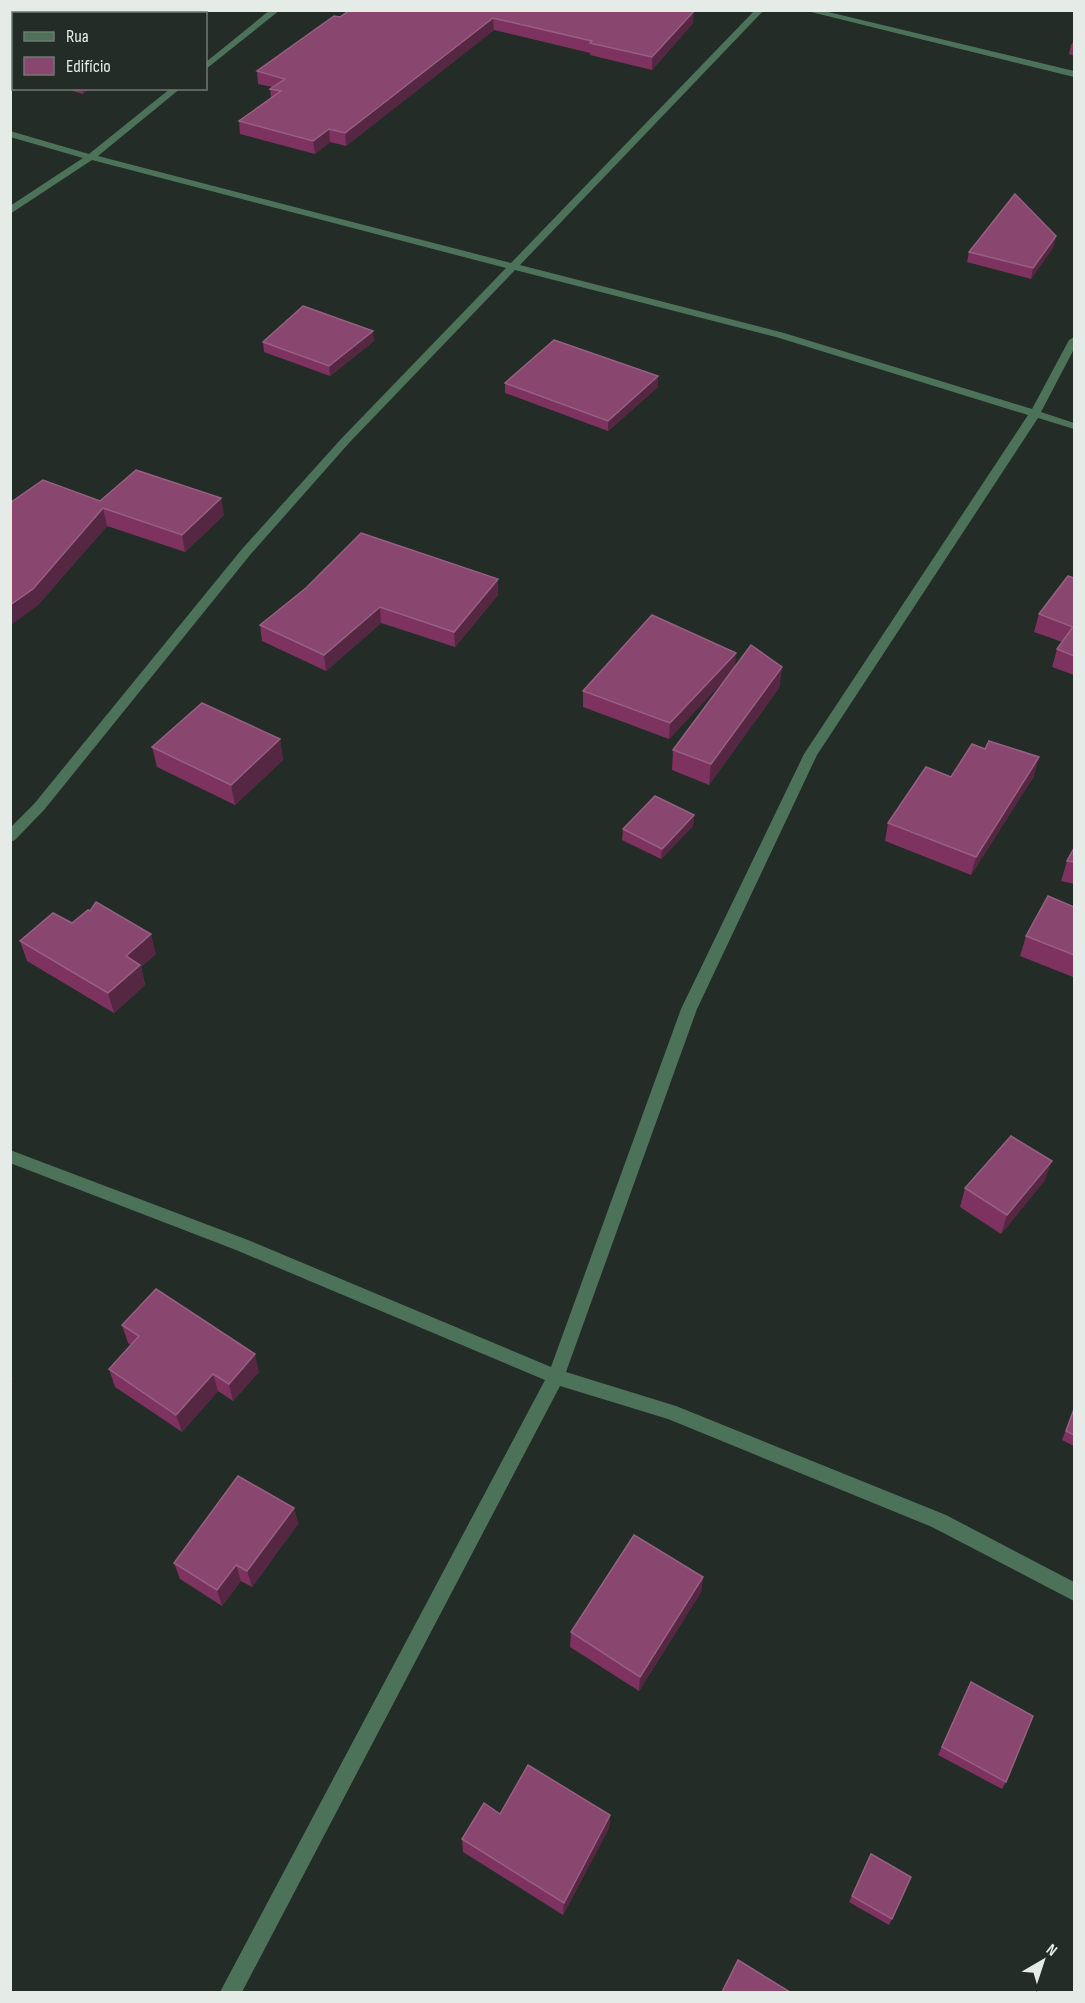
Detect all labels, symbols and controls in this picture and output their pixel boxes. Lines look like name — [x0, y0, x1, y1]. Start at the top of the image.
legend — [12, 12, 207, 90]
text: Rua — [66, 26, 89, 47]
text: Edifício — [66, 56, 111, 77]
north arrow — [1013, 1931, 1073, 1991]
text: N — [1042, 1940, 1061, 1961]

